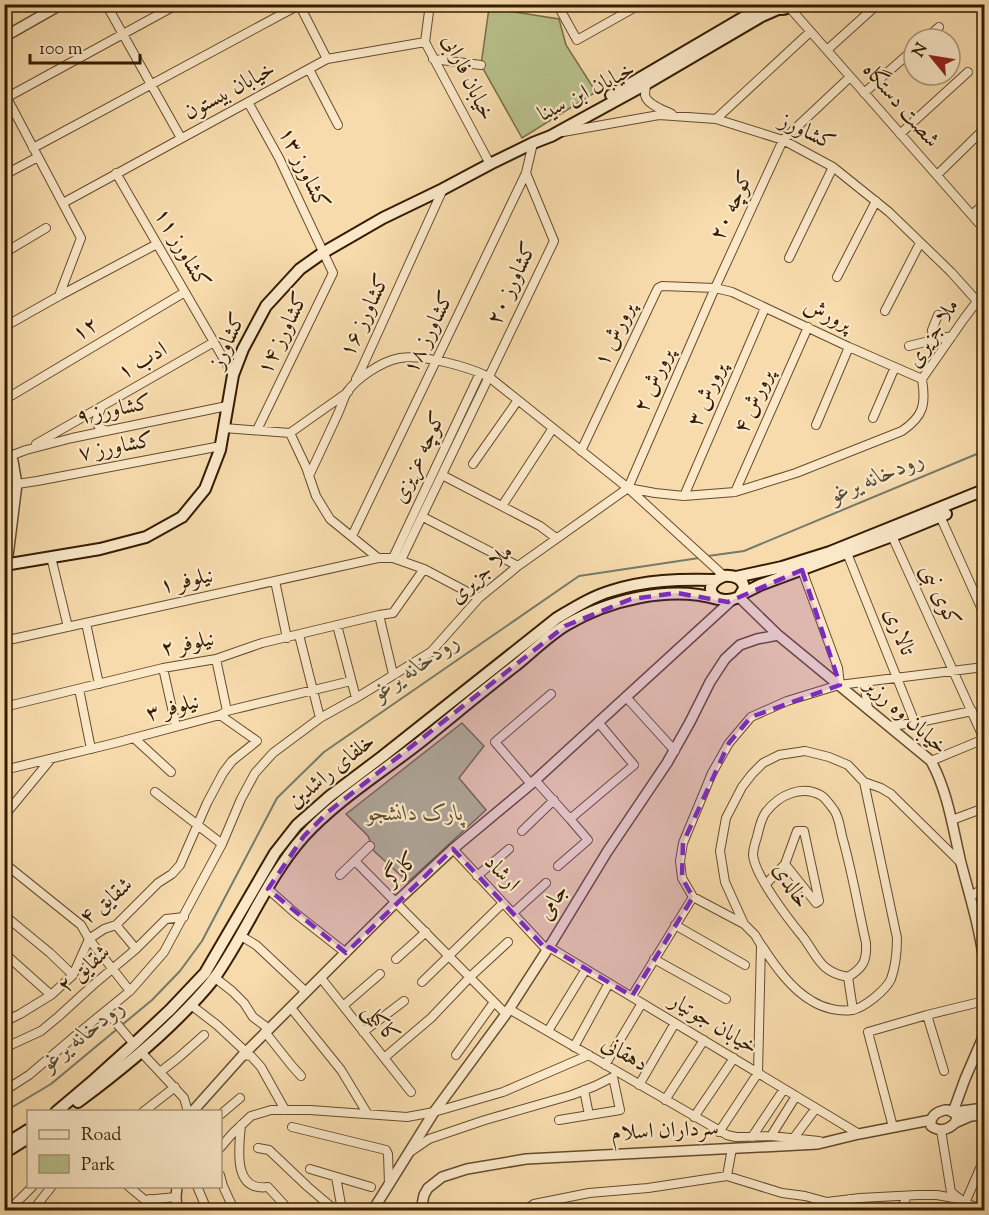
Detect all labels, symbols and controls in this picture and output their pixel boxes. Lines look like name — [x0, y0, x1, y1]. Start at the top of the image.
scale bar — [30, 27, 140, 65]
north arrow — [902, 27, 962, 87]
street label: خیابان فارابی — [432, 29, 502, 127]
text: 100 m — [39, 37, 83, 63]
text: N — [908, 39, 934, 62]
street label: خیابان بیستون — [178, 54, 282, 130]
street label: خیابان ابن سینا — [533, 55, 641, 131]
street label: شصت دستگاه — [854, 56, 946, 156]
street label: کشاورز — [772, 105, 840, 160]
street label: کشاورز ۱۳ — [269, 122, 337, 216]
street label: کوچه ۲۰ — [703, 166, 763, 246]
street label: کشاورز ۱۱ — [145, 203, 217, 295]
street label: کشاورز ۲۰ — [480, 237, 546, 331]
street label: کشاورز ۱۶ — [333, 269, 399, 363]
street label: کشاورز ۱۸ — [396, 286, 464, 380]
street label: کشاورز ۱۴ — [250, 287, 318, 381]
street label: پرورش — [798, 291, 858, 342]
street label: ملا جزیری — [900, 293, 968, 375]
street label: پرورش ۱ — [587, 296, 646, 372]
street label: کشاورز — [202, 308, 255, 376]
street label: ۱۲ — [67, 310, 105, 350]
street label: ادب ۱ — [112, 335, 174, 389]
street label: پرورش ۲ — [627, 342, 684, 418]
street label: پرورش ۳ — [680, 356, 737, 432]
street label: پرورش ۴ — [727, 363, 784, 439]
street label: کشاورز ۹ — [74, 387, 154, 435]
street label: کوچه عزیزی — [385, 407, 455, 509]
street label: کشاورز ۷ — [76, 425, 156, 471]
water label: رودخانه یرغو — [823, 443, 930, 514]
street label: ملا جزیری — [443, 537, 521, 613]
street label: کوی نبی — [911, 559, 967, 633]
street label: نیلوفر ۱ — [157, 560, 217, 604]
street label: تالاری — [874, 603, 922, 661]
street label: نیلوفر ۲ — [158, 624, 218, 666]
water label: رودخانه یرغو — [365, 625, 467, 711]
street label: خیابان وه رزیر — [855, 669, 954, 763]
street label: نیلوفر ۳ — [143, 687, 203, 731]
street label: خلفای راشدین — [281, 727, 383, 817]
park label: پارک دانشجو — [365, 799, 465, 831]
street label: کارگر — [375, 845, 427, 896]
street label: ارشاد — [475, 848, 527, 900]
street label: خالدی — [763, 857, 817, 915]
street label: شقایق ۴ — [73, 870, 141, 934]
street label: جامی — [531, 879, 577, 927]
street label: شقایق ۲ — [52, 938, 118, 1002]
street label: خیابان جوتیار — [661, 985, 763, 1064]
water label: رودخانه یرغو — [33, 991, 133, 1081]
street label: کاکیلی — [354, 997, 406, 1051]
street label: دهقانی — [595, 1029, 653, 1081]
legend — [27, 1110, 222, 1188]
street label: سرداران اسلام — [610, 1113, 720, 1152]
text: Road — [81, 1123, 121, 1149]
text: Park — [81, 1153, 116, 1179]

